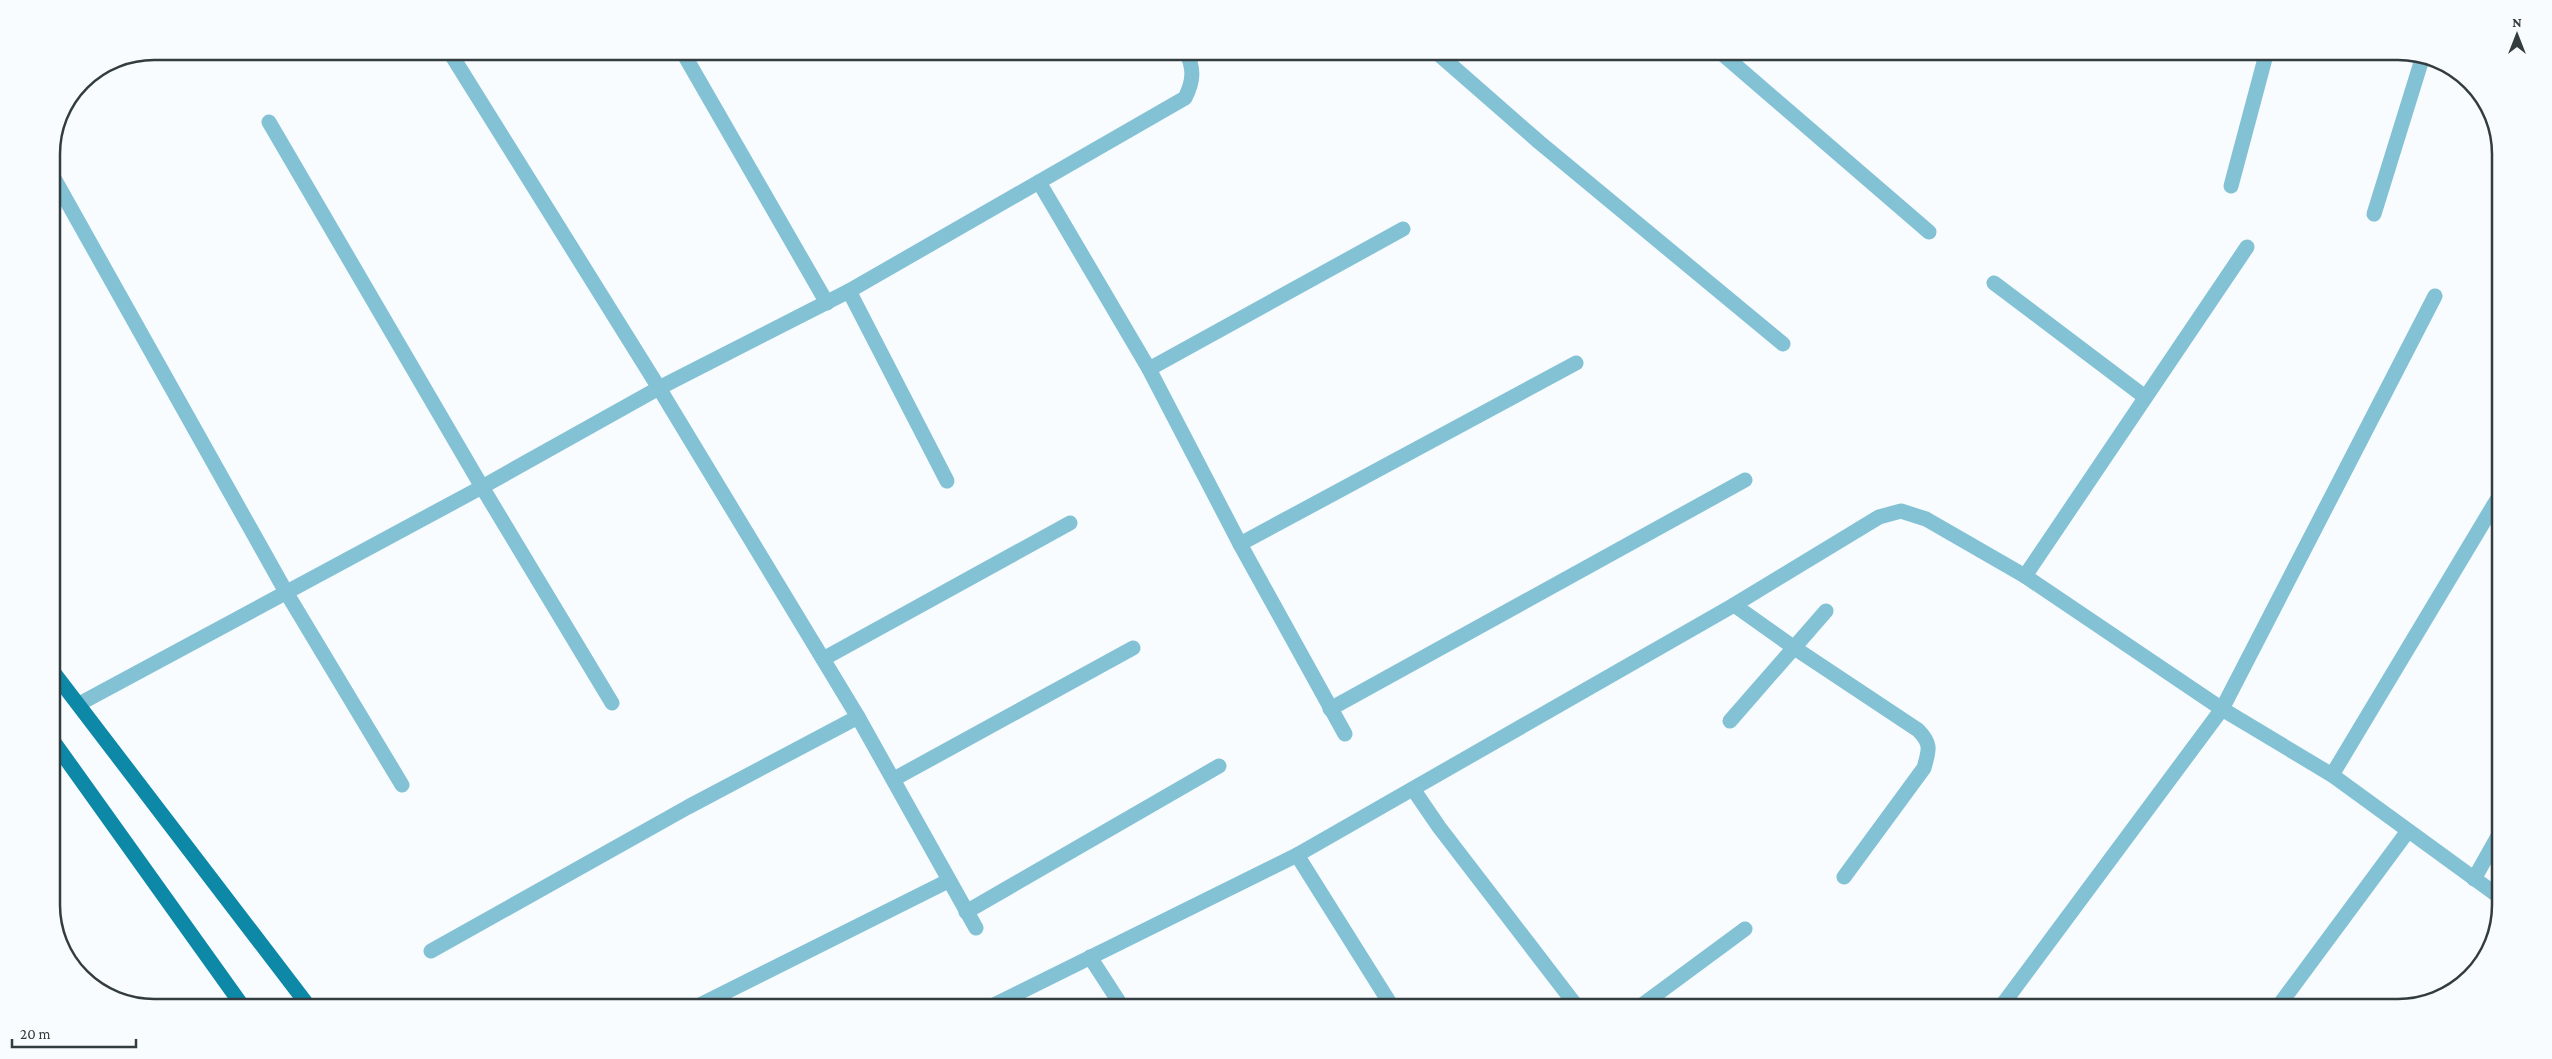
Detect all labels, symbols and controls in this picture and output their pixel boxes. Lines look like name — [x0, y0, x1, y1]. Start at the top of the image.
north arrow — [2492, 10, 2542, 60]
text: N — [2512, 14, 2522, 30]
scale bar — [12, 1016, 136, 1048]
text: 20 m — [20, 1026, 51, 1042]

